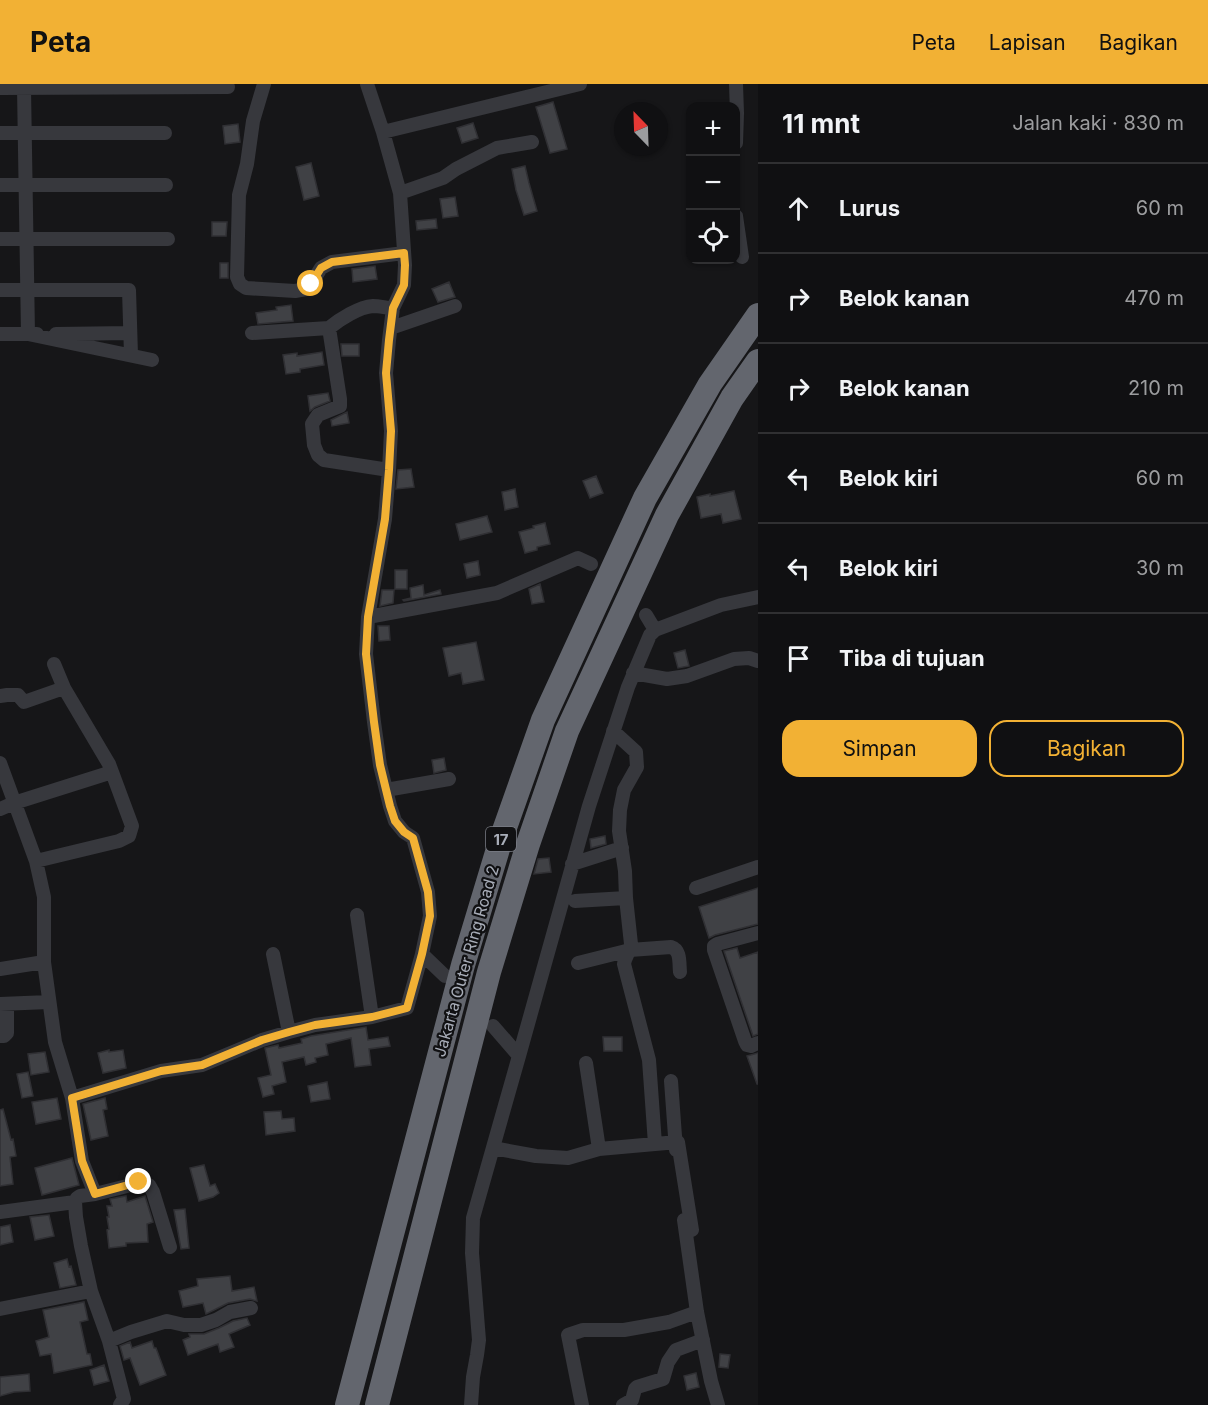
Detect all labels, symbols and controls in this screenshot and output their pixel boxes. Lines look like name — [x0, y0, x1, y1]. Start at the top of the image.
text: Peta — [30, 25, 91, 59]
text: Peta — [912, 30, 956, 55]
text: Lapisan — [989, 30, 1066, 55]
text: Bagikan — [1099, 30, 1178, 55]
north arrow — [614, 102, 668, 156]
map controls — [686, 102, 740, 264]
button: + — [686, 102, 740, 156]
text: 11 mnt — [782, 108, 860, 139]
text: Jalan kaki · 830 m — [1012, 111, 1184, 135]
button: − — [686, 156, 740, 210]
icon: ahead — [782, 192, 815, 225]
text: Lurus — [839, 195, 900, 221]
text: 60 m — [1136, 196, 1184, 220]
button: locate — [686, 210, 740, 264]
route start — [297, 270, 323, 296]
icon: right — [782, 282, 815, 315]
text: Belok kanan — [839, 285, 970, 311]
text: 470 m — [1124, 286, 1184, 310]
icon: right — [782, 372, 815, 405]
text: Belok kanan — [839, 375, 970, 401]
text: 210 m — [1128, 376, 1184, 400]
icon: left — [782, 462, 815, 495]
text: Belok kiri — [839, 465, 938, 491]
text: 60 m — [1136, 466, 1184, 490]
icon: left — [782, 552, 815, 585]
text: Belok kiri — [839, 555, 938, 581]
text: 30 m — [1136, 556, 1184, 580]
icon: arrive — [782, 642, 815, 675]
text: Tiba di tujuan — [839, 645, 985, 671]
button: Simpan — [782, 720, 977, 777]
button: Bagikan — [989, 720, 1184, 777]
road number: 17 — [486, 827, 516, 851]
street label: Jakarta Outer Ring Road 2 — [429, 863, 503, 1059]
route end — [125, 1168, 151, 1194]

